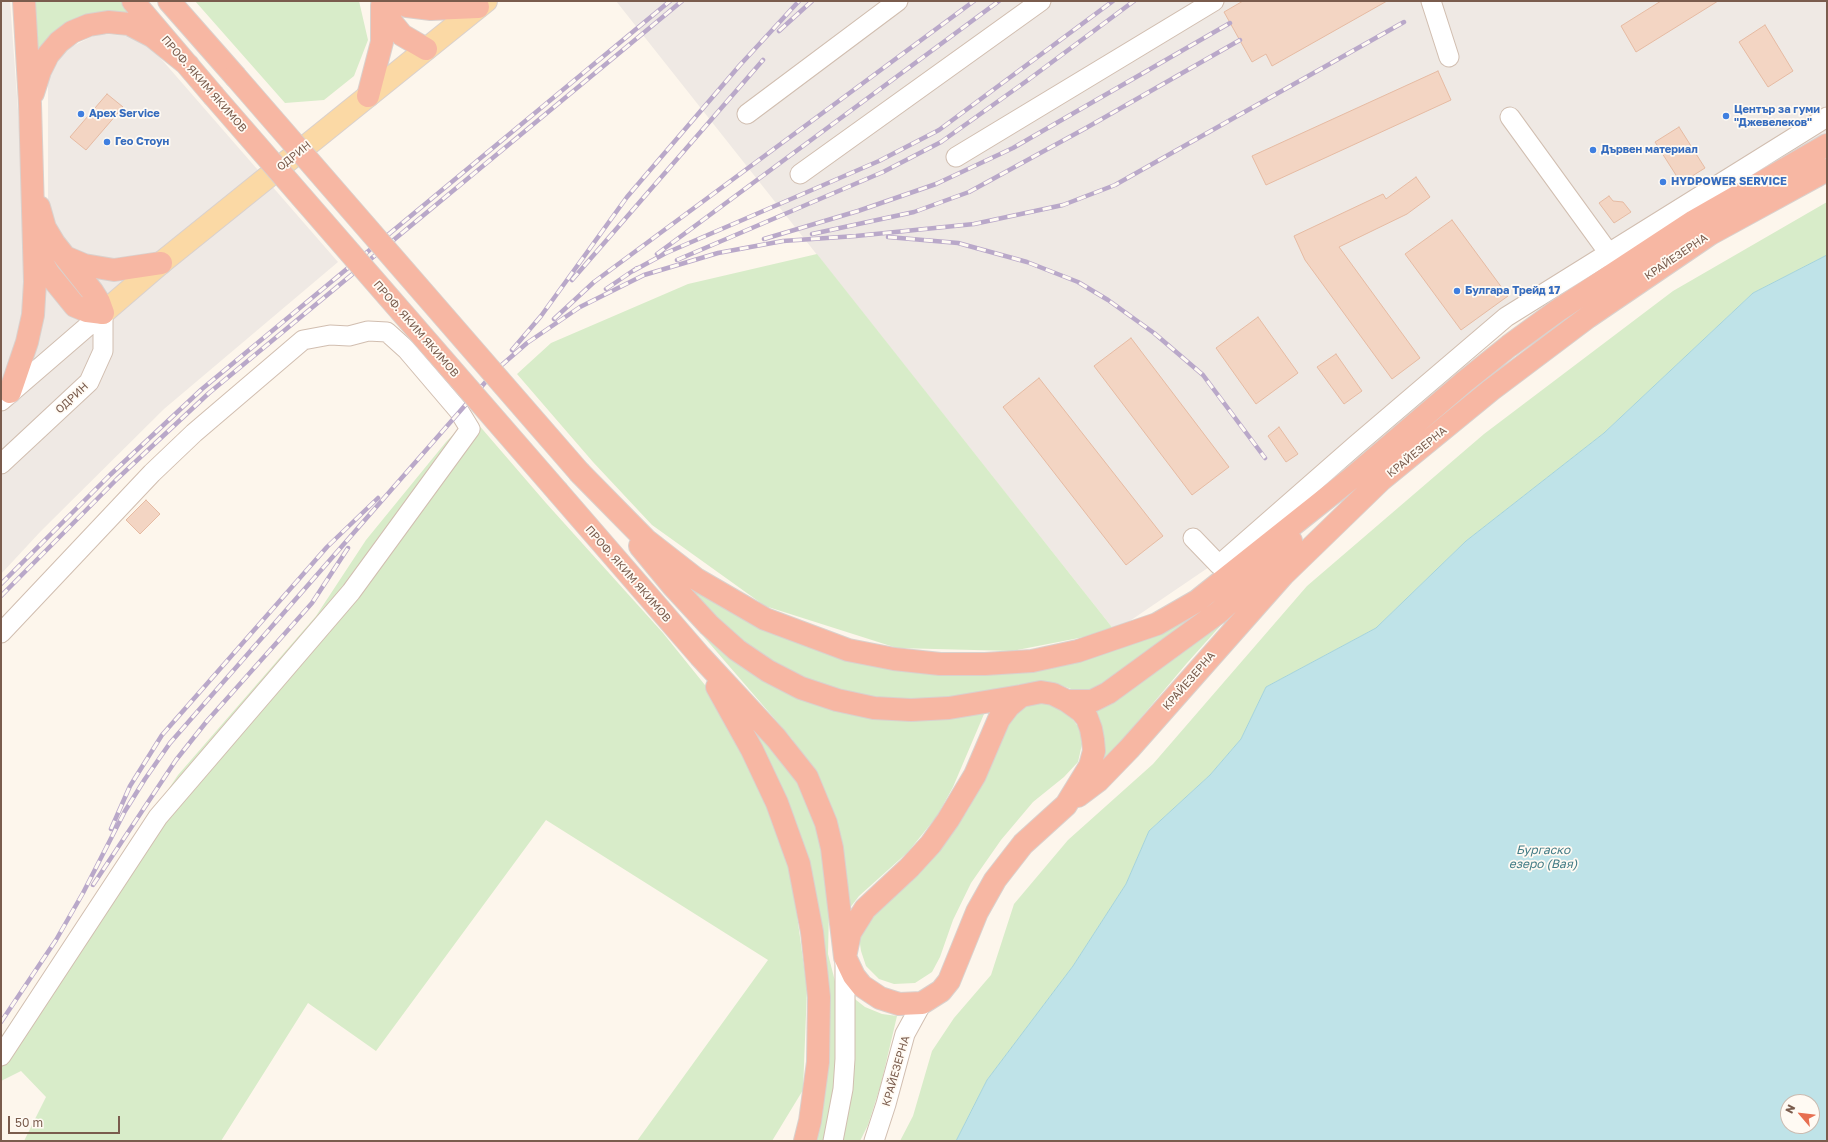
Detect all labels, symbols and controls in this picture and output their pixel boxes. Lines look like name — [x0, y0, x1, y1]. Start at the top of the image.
street label: ПРОФ. ЯКИМ ЯКИМОВ — [159, 33, 249, 135]
place label: Център за гуми "Джевелеков" — [1734, 103, 1820, 129]
place label: Apex Service — [89, 107, 160, 121]
marker: Apex Service — [76, 109, 86, 119]
marker: Център за гуми "Джевелеков" — [1721, 111, 1731, 121]
place label: Гео Стоун — [115, 135, 169, 149]
marker: Гео Стоун — [102, 137, 112, 147]
street label: ОДРИН — [274, 138, 314, 174]
place label: Дървен материал — [1601, 143, 1698, 157]
marker: Дървен материал — [1588, 145, 1598, 155]
place label: HYDPOWER SERVICE — [1671, 175, 1787, 189]
marker: HYDPOWER SERVICE — [1658, 177, 1668, 187]
street label: КРАЙЕЗЕРНА — [1642, 231, 1710, 283]
street label: ПРОФ. ЯКИМ ЯКИМОВ — [371, 278, 461, 380]
place label: Булгара Трейд 17 — [1465, 284, 1560, 298]
marker: Булгара Трейд 17 — [1452, 286, 1462, 296]
street label: ОДРИН — [53, 380, 91, 416]
street label: КРАЙЕЗЕРНА — [1384, 424, 1450, 480]
street label: ПРОФ. ЯКИМ ЯКИМОВ — [583, 523, 673, 625]
street label: КРАЙЕЗЕРНА — [1160, 649, 1218, 713]
water label: Бургаско езеро (Вая) — [1509, 843, 1577, 871]
street label: КРАЙЕЗЕРНА — [880, 1034, 912, 1108]
north arrow — [1780, 1094, 1820, 1134]
text: N — [1782, 1102, 1798, 1115]
scale bar — [10, 1108, 122, 1134]
text: 50 m — [15, 1115, 43, 1130]

